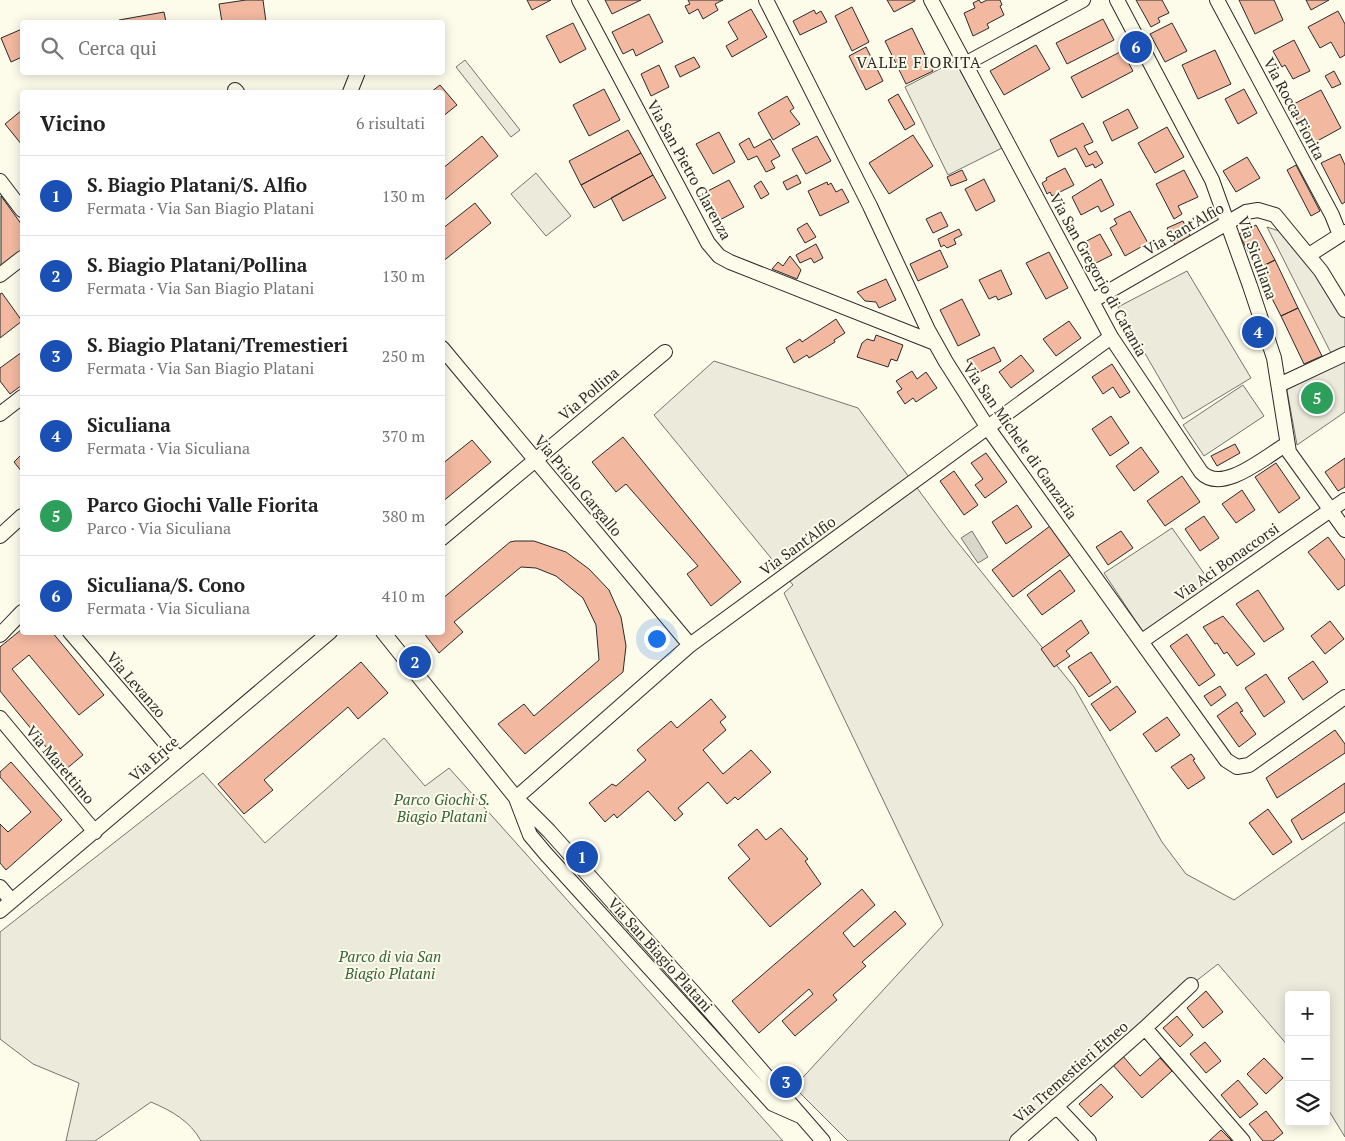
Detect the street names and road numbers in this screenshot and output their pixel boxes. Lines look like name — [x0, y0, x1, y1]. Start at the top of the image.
street label: Via Rocca Fiorita — [1260, 54, 1330, 163]
street label: Via San Pietro Clarenza — [643, 96, 737, 244]
street label: Via San Gregorio di Catania — [1046, 189, 1152, 360]
street label: Via Sant'Alfio — [1140, 197, 1227, 259]
street label: Via Siculiana — [1234, 213, 1282, 302]
street label: Via San Michele di Ganzaria — [959, 358, 1083, 523]
street label: Via Pollina — [554, 362, 623, 424]
street label: Via Priolo Gargallo — [530, 431, 627, 540]
street label: Via Sant'Alfio — [755, 511, 839, 580]
street label: Via Aci Bonaccorsi — [1170, 518, 1283, 605]
street label: Via Levanzo — [103, 647, 171, 721]
street label: Via Marettimo — [22, 721, 100, 808]
street label: Via Erice — [124, 731, 182, 785]
street label: Via San Biagio Platani — [604, 893, 717, 1016]
street label: Via Tremestieri Etneo — [1009, 1016, 1132, 1127]

